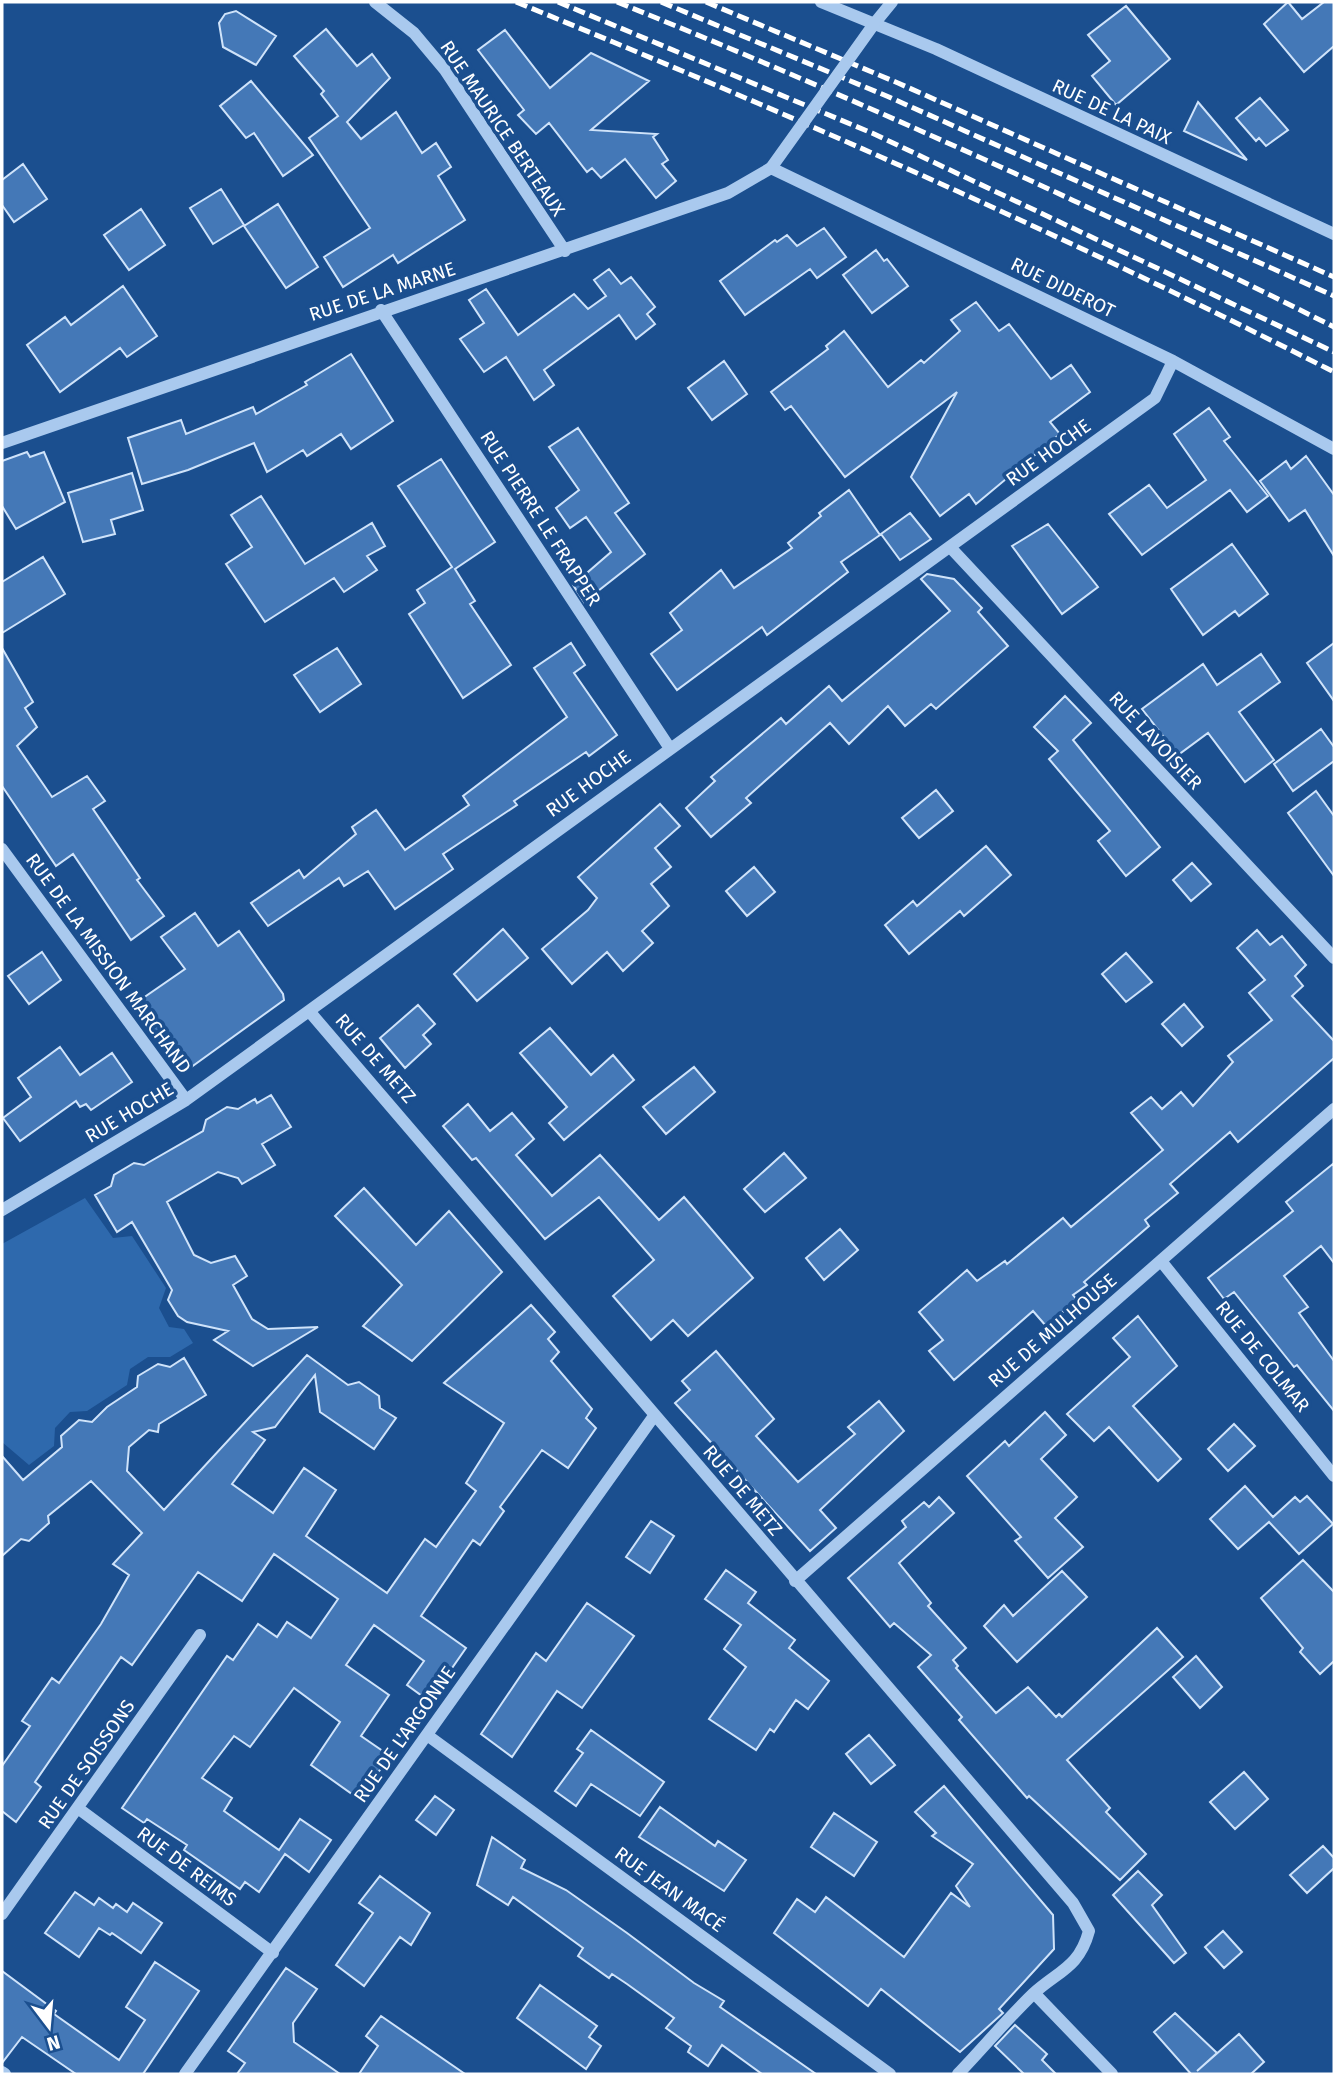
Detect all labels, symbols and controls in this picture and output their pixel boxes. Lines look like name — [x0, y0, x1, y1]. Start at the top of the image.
street label: RUE MAURICE BERTEAUX — [435, 36, 570, 221]
street label: RUE DE LA PAIX — [1049, 74, 1176, 149]
street label: RUE DIDEROT — [1007, 252, 1119, 323]
street label: RUE DE LA MARNE — [306, 257, 458, 326]
street label: RUE HOCHE — [1002, 414, 1095, 491]
street label: RUE PIERRE LE FRAPPER — [475, 426, 606, 611]
street label: RUE LAVOISIER — [1104, 686, 1207, 795]
street label: RUE HOCHE — [542, 745, 635, 822]
street label: RUE DE LA MISSION MARCHAND — [21, 849, 196, 1078]
street label: RUE DE METZ — [331, 1009, 421, 1108]
street label: RUE HOCHE — [81, 1077, 178, 1148]
street label: RUE DE MULHOUSE — [983, 1268, 1121, 1392]
street label: RUE DE COLMAR — [1211, 1296, 1315, 1417]
street label: RUE DE METZ — [698, 1440, 787, 1540]
street label: RUE DE L'ARGONNE — [349, 1662, 460, 1807]
street label: RUE DE SOISSONS — [33, 1695, 140, 1833]
street label: RUE DE REIMS — [132, 1821, 241, 1911]
street label: RUE JEAN MACÉ — [610, 1842, 729, 1937]
north arrow — [14, 1992, 84, 2062]
text: N — [44, 2030, 63, 2056]

